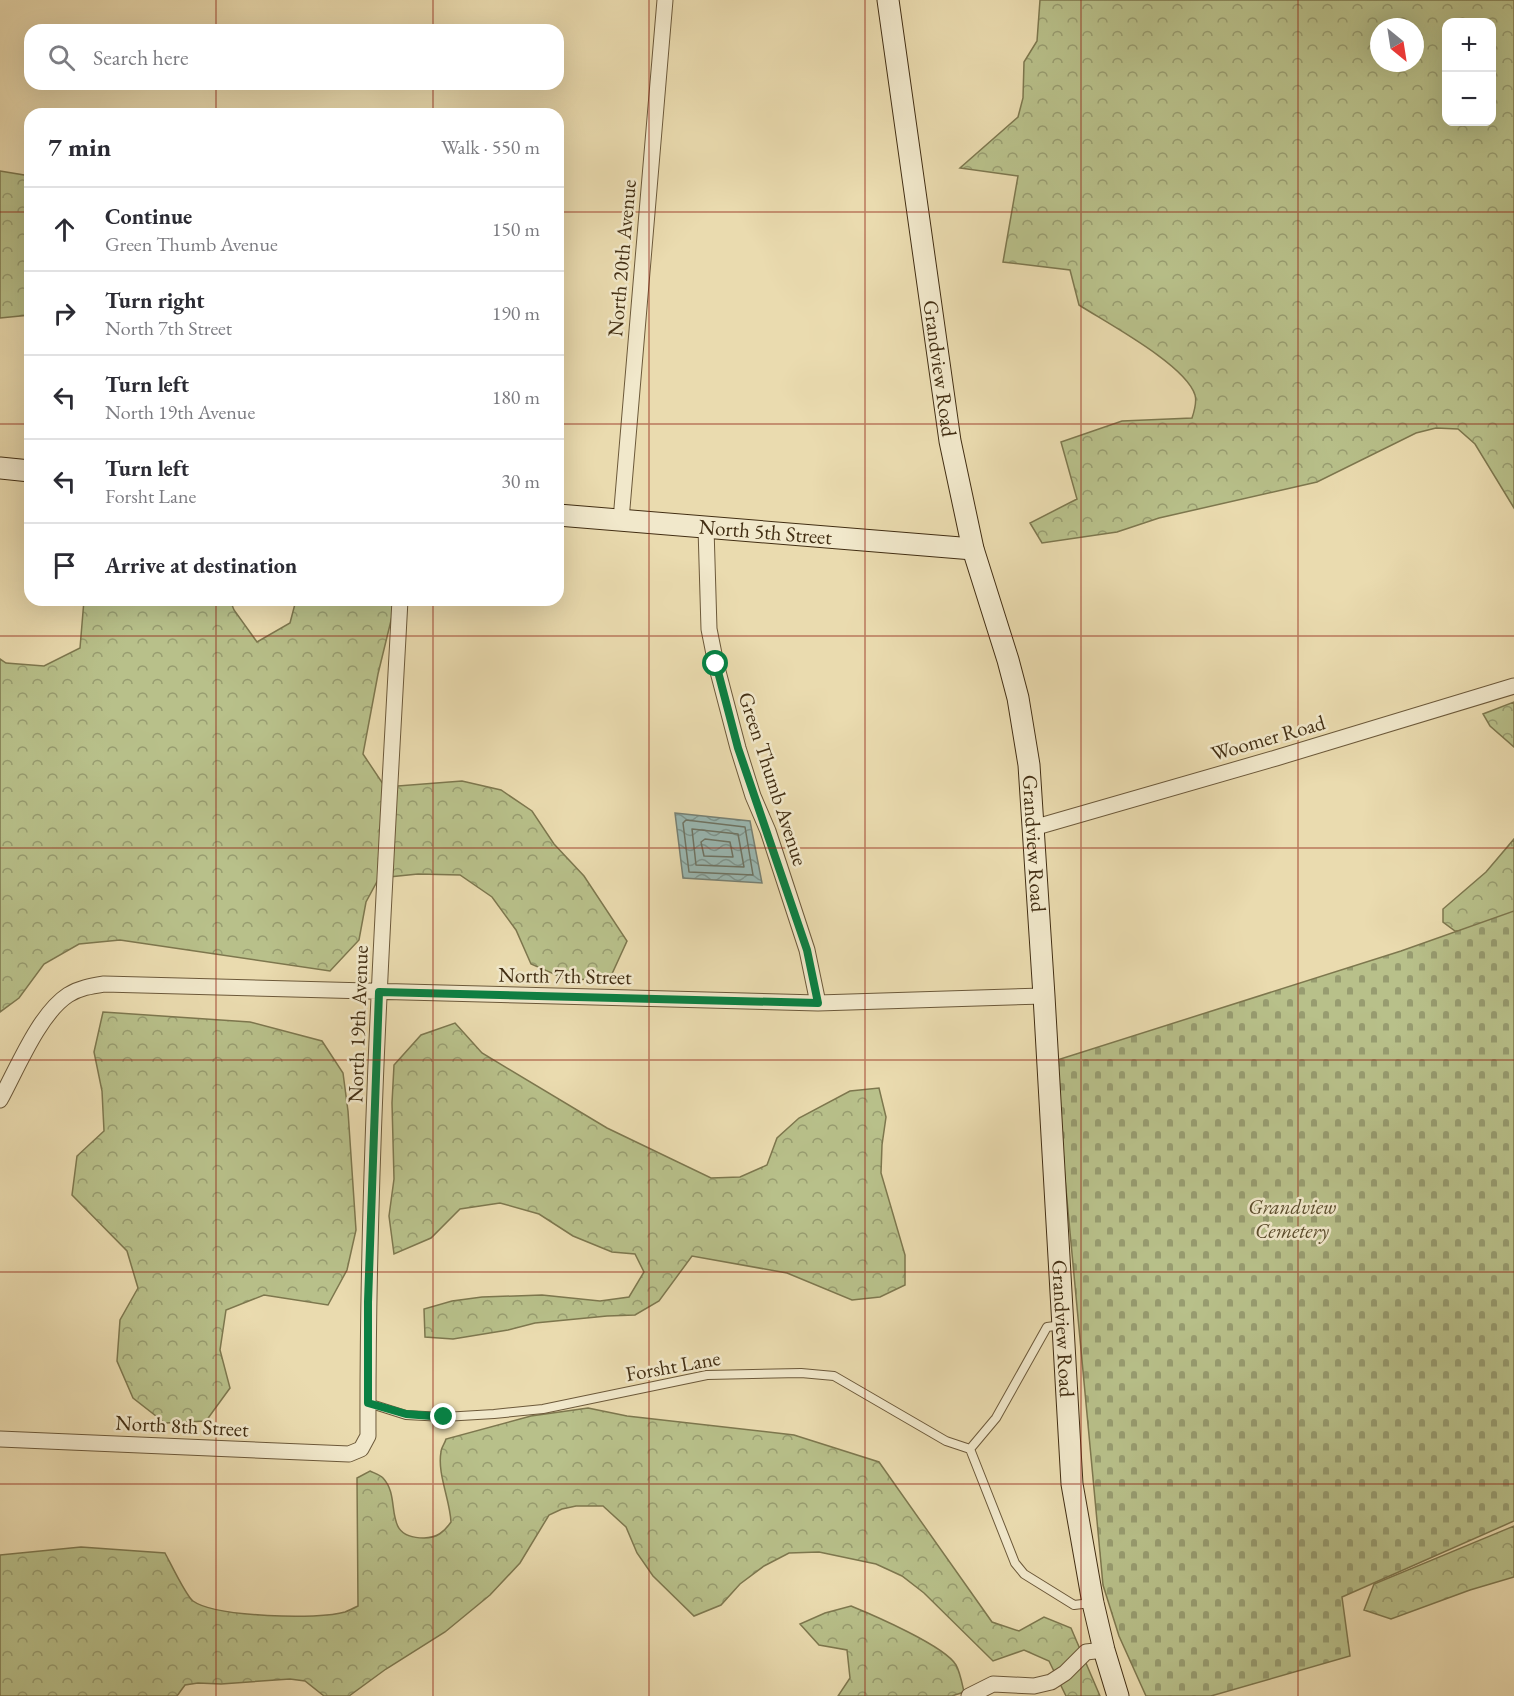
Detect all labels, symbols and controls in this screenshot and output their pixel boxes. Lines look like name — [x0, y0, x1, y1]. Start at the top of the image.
north arrow — [1370, 18, 1424, 72]
map controls — [1442, 18, 1496, 126]
button: + — [1442, 18, 1496, 72]
search box — [24, 24, 564, 90]
icon: search — [45, 41, 78, 74]
text: Search here — [93, 43, 188, 72]
button: − — [1442, 72, 1496, 126]
text: 7 min — [48, 130, 111, 164]
text: Walk · 550 m — [441, 134, 540, 160]
street label: North 20th Avenue — [601, 178, 642, 338]
text: Continue — [105, 202, 192, 231]
icon: ahead — [48, 213, 81, 246]
text: 150 m — [492, 216, 540, 242]
text: Green Thumb Avenue — [105, 231, 278, 257]
text: Turn right — [105, 286, 204, 315]
icon: right — [48, 297, 81, 330]
street label: Grandview Road — [917, 298, 963, 439]
text: 190 m — [492, 300, 540, 326]
text: North 7th Street — [105, 315, 232, 341]
text: Turn left — [105, 370, 189, 399]
icon: left — [48, 381, 81, 414]
text: 180 m — [492, 384, 540, 410]
text: North 19th Avenue — [105, 399, 255, 425]
text: Turn left — [105, 454, 189, 483]
icon: left — [48, 465, 81, 498]
text: 30 m — [501, 468, 540, 494]
text: Forsht Lane — [105, 483, 196, 509]
street label: North 5th Street — [698, 513, 833, 550]
icon: arrive — [48, 549, 81, 582]
text: Arrive at destination — [105, 551, 297, 580]
route start — [702, 650, 728, 676]
street label: Green Thumb Avenue — [733, 688, 814, 869]
street label: Woomer Road — [1208, 708, 1328, 767]
street label: Grandview Road — [1017, 774, 1053, 913]
street label: North 19th Avenue — [341, 945, 374, 1103]
street label: North 7th Street — [498, 961, 632, 990]
park label: Grandview Cemetery — [1248, 1193, 1336, 1244]
street label: Grandview Road — [1046, 1259, 1081, 1398]
street label: Forsht Lane — [623, 1344, 722, 1387]
route end — [430, 1403, 456, 1429]
street label: North 8th Street — [115, 1409, 250, 1442]

